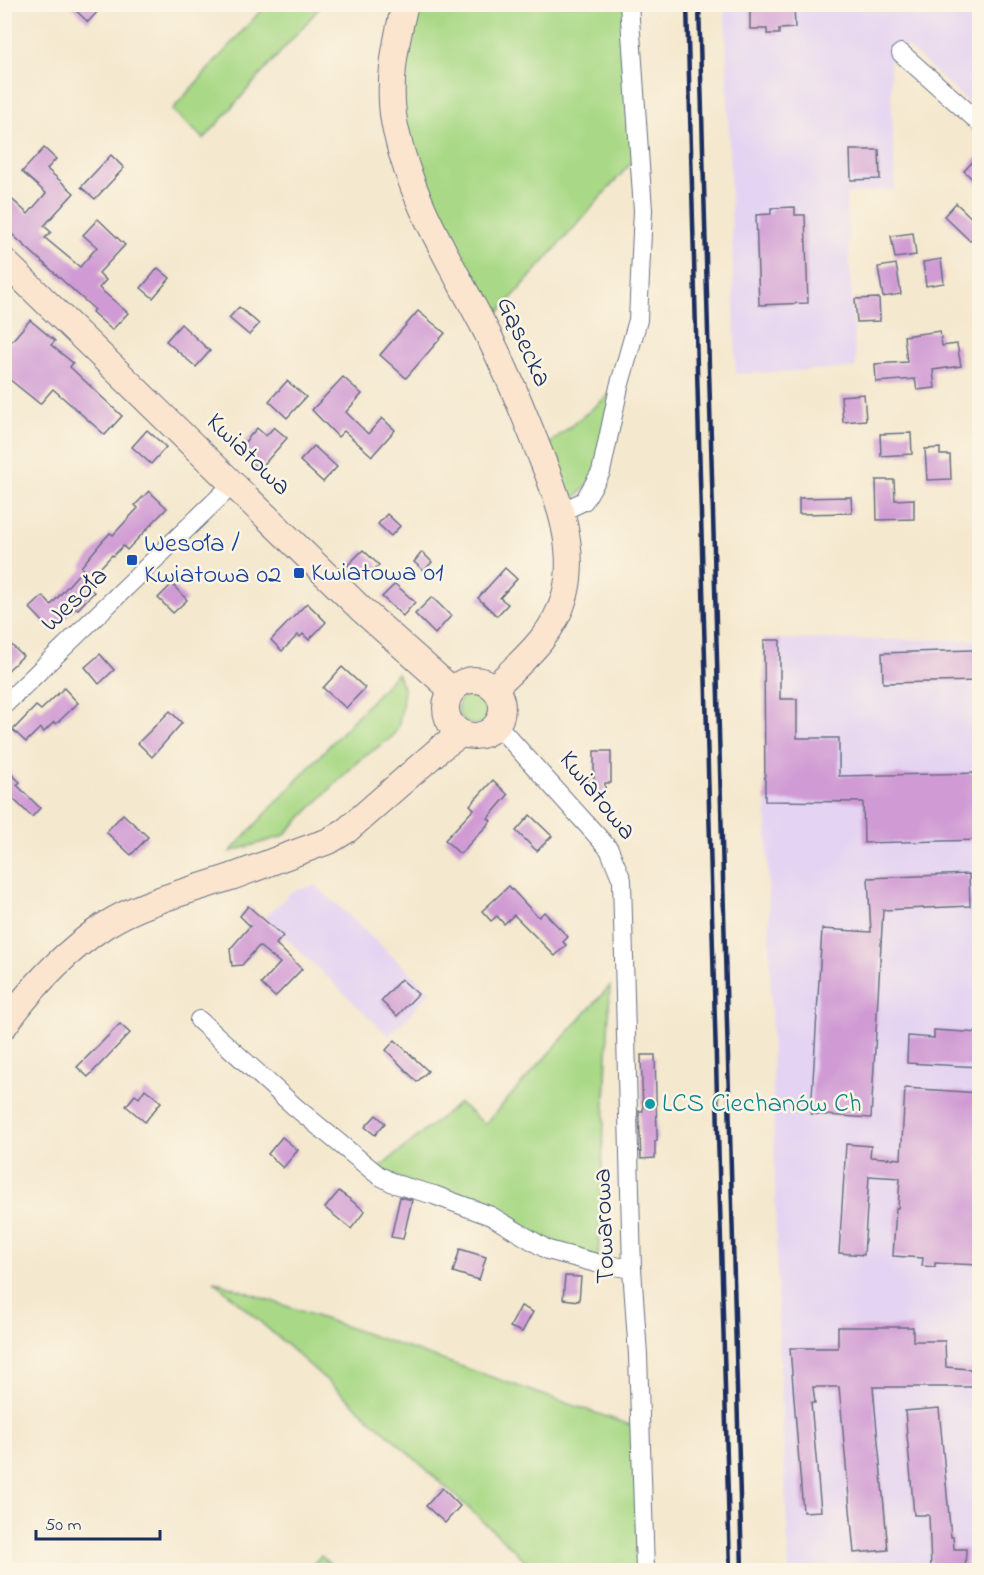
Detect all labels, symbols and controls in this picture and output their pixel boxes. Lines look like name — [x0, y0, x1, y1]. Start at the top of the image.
street label: Gąsecka — [485, 290, 561, 394]
street label: Kwiatowa — [196, 404, 300, 506]
place label: Wesoła / Kwiatowa 02 — [144, 525, 281, 595]
marker: Wesoła / Kwiatowa 02 — [125, 553, 139, 567]
place label: Kwiatowa 01 — [311, 554, 444, 593]
street label: Wesoła — [32, 558, 118, 642]
marker: Kwiatowa 01 — [292, 566, 306, 580]
street label: Kwiatowa — [549, 743, 645, 849]
place label: LCS Ciechanów Ch — [662, 1085, 862, 1124]
marker: LCS Ciechanów Ch — [643, 1097, 657, 1111]
street label: Towarowa — [583, 1168, 627, 1284]
scale bar — [36, 1503, 160, 1541]
text: 50 m — [45, 1513, 82, 1539]

